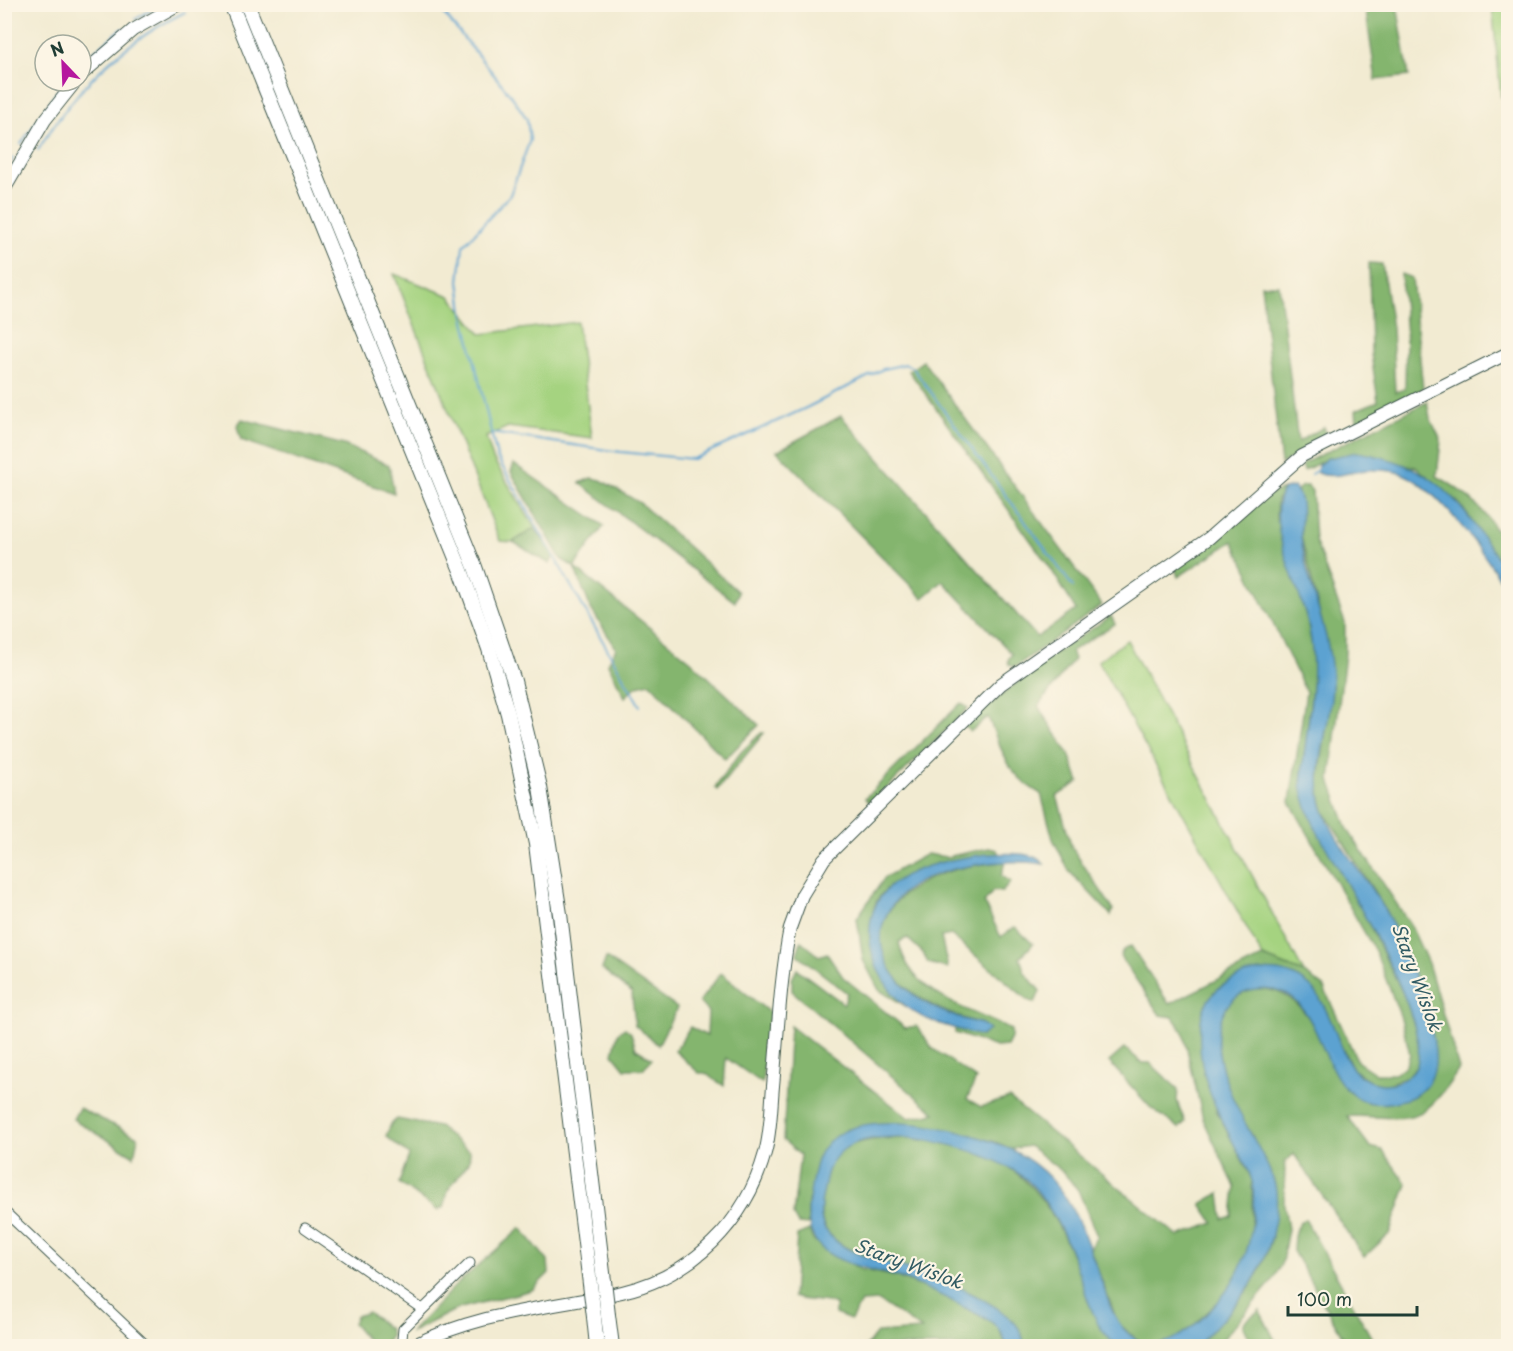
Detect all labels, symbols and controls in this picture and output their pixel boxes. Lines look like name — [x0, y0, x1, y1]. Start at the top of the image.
north arrow — [33, 33, 93, 93]
text: N — [46, 35, 67, 62]
water label: Stary Wislok — [1386, 919, 1450, 1036]
water label: Stary Wislok — [851, 1231, 968, 1295]
scale bar — [1288, 1279, 1417, 1317]
text: 100 m — [1297, 1285, 1352, 1312]

